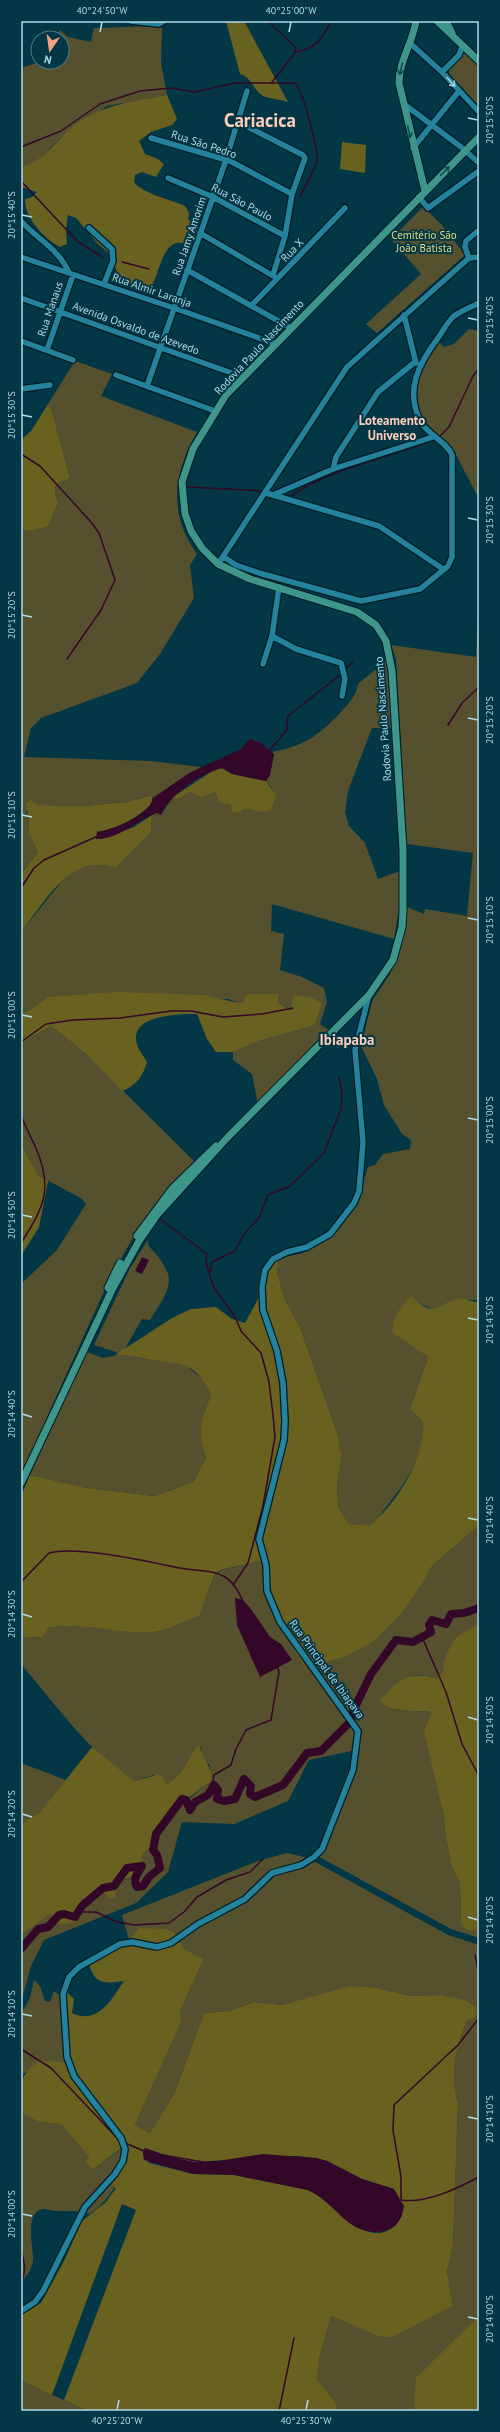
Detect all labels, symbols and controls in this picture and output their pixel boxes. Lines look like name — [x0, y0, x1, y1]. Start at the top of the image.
text: 40°24'50"W — [76, 4, 128, 17]
text: 40°25'00"W — [265, 4, 317, 17]
north arrow — [30, 30, 70, 70]
text: N — [43, 52, 53, 67]
one-way arrow — [396, 62, 404, 75]
one-way arrow — [446, 77, 455, 87]
text: 20°15'50"S — [483, 96, 496, 144]
district label: Cariacica — [224, 108, 296, 132]
one-way arrow — [406, 125, 414, 138]
street label: Rua São Pedro — [170, 127, 238, 161]
one-way arrow — [440, 166, 450, 176]
street label: Rua São Paulo — [209, 180, 275, 224]
text: 20°15'40"S — [5, 191, 18, 239]
street label: Rua Jamy Amorim — [169, 195, 209, 277]
park label: Cemitério São João Batista — [391, 228, 457, 255]
street label: Rua X — [278, 235, 307, 265]
street label: Rua Almir Laranja — [110, 270, 194, 310]
street label: Rua Manaus — [34, 279, 66, 338]
street label: Rodovia Paulo Nascimento — [211, 296, 307, 397]
text: 20°15'40"S — [483, 296, 496, 344]
street label: Avenida Osvaldo de Azevedo — [71, 299, 201, 358]
text: 20°15'30"S — [5, 391, 18, 439]
district label: Loteamento Universo — [359, 412, 425, 444]
text: 20°15'30"S — [483, 496, 496, 544]
text: 20°15'20"S — [5, 591, 18, 639]
street label: Rodovia Paulo Nascimento — [372, 656, 394, 782]
text: 20°15'20"S — [483, 696, 496, 744]
text: 20°15'10"S — [5, 791, 18, 839]
text: 20°15'10"S — [483, 896, 496, 944]
text: 20°15'00"S — [5, 991, 18, 1039]
district label: Ibiapaba — [320, 1030, 374, 1049]
text: 20°15'00"S — [483, 1096, 496, 1144]
text: 20°14'50"S — [5, 1191, 18, 1239]
text: 20°14'50"S — [483, 1296, 496, 1344]
text: 20°14'40"S — [5, 1390, 18, 1438]
text: 20°14'40"S — [483, 1496, 496, 1544]
text: 20°14'30"S — [5, 1590, 18, 1638]
street label: Rua Principal de Ibiapava — [286, 1617, 368, 1721]
text: 20°14'30"S — [483, 1696, 496, 1744]
text: 20°14'20"S — [5, 1790, 18, 1838]
text: 20°14'20"S — [483, 1896, 496, 1944]
text: 20°14'10"S — [5, 1990, 18, 2038]
text: 20°14'10"S — [483, 2095, 496, 2143]
text: 20°14'00"S — [5, 2190, 18, 2238]
text: 20°14'00"S — [483, 2295, 496, 2343]
text: 40°25'20"W — [91, 2414, 143, 2427]
text: 40°25'30"W — [280, 2414, 332, 2427]

